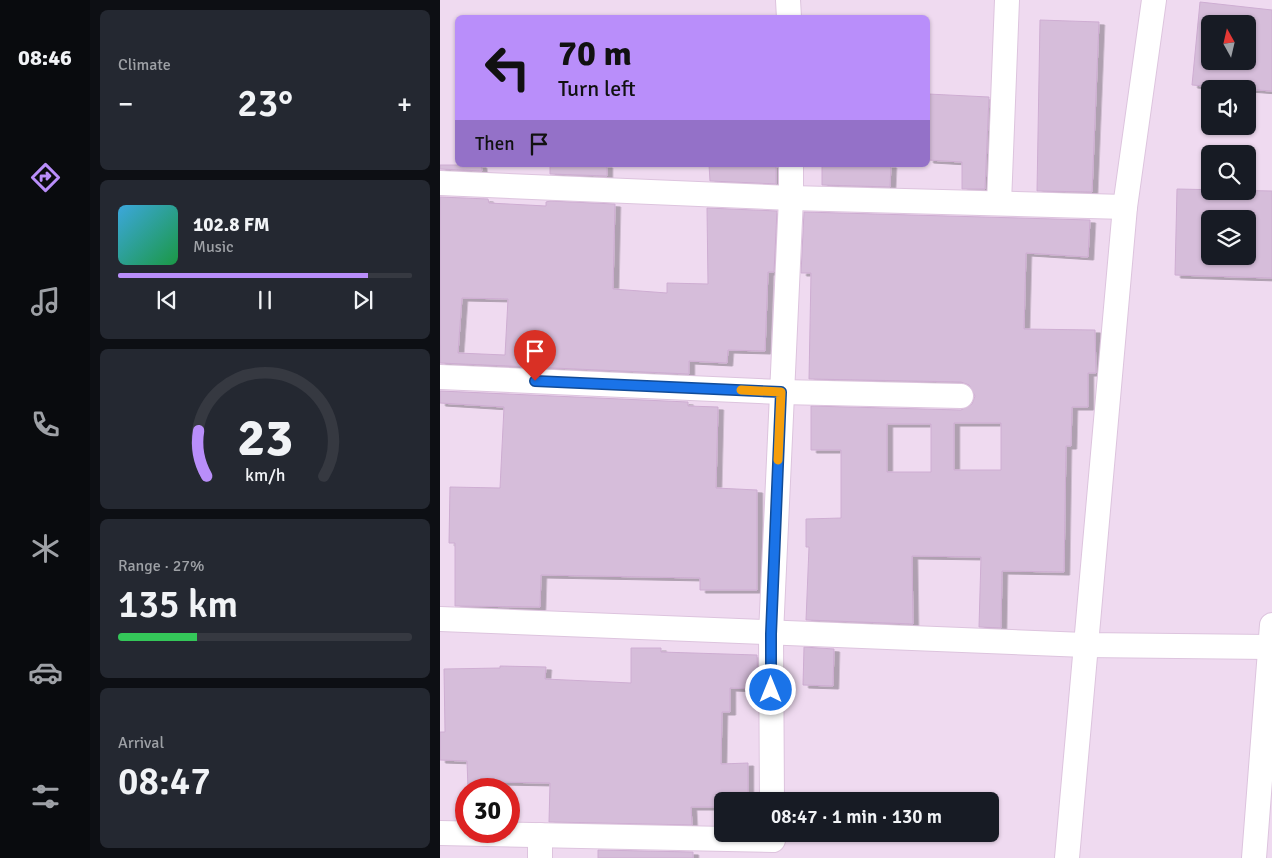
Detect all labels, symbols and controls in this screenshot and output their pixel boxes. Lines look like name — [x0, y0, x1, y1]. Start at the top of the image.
north arrow — [1201, 15, 1256, 70]
map controls — [1201, 15, 1256, 265]
text: 70 m — [558, 32, 632, 75]
icon: left — [475, 35, 540, 100]
text: 08:46 — [18, 44, 72, 71]
text: Climate — [118, 55, 171, 75]
text: Turn left — [558, 75, 636, 102]
text: 23° — [237, 80, 293, 127]
button: sound — [1201, 80, 1256, 135]
text: − — [118, 87, 133, 121]
text: + — [397, 87, 412, 121]
icon: arrive — [525, 130, 553, 158]
text: Then — [475, 132, 515, 156]
button: search — [1201, 145, 1256, 200]
icon: directions — [28, 160, 63, 195]
button: layers — [1201, 210, 1256, 265]
text: 102.8 FM — [193, 213, 270, 237]
text: Music — [193, 237, 234, 257]
icon: music — [28, 284, 63, 319]
icon: previous — [153, 286, 181, 314]
icon: pause — [251, 286, 279, 314]
icon: next — [349, 286, 377, 314]
pin — [514, 330, 556, 381]
icon: arrive — [521, 337, 549, 365]
text: 23 — [237, 406, 293, 470]
icon: phone — [28, 407, 63, 442]
text: km/h — [245, 464, 285, 486]
icon: climate — [28, 531, 63, 566]
text: Range · 27% — [118, 556, 204, 576]
text: 135 km — [118, 581, 238, 628]
icon: car — [28, 655, 63, 690]
position arrow — [744, 663, 796, 715]
text: Arrival — [118, 733, 164, 753]
text: 08:47 — [118, 758, 211, 805]
speed limit sign: 30 — [455, 778, 520, 843]
icon: filters — [28, 779, 63, 814]
text: 08:47 · 1 min · 130 m — [771, 805, 942, 829]

